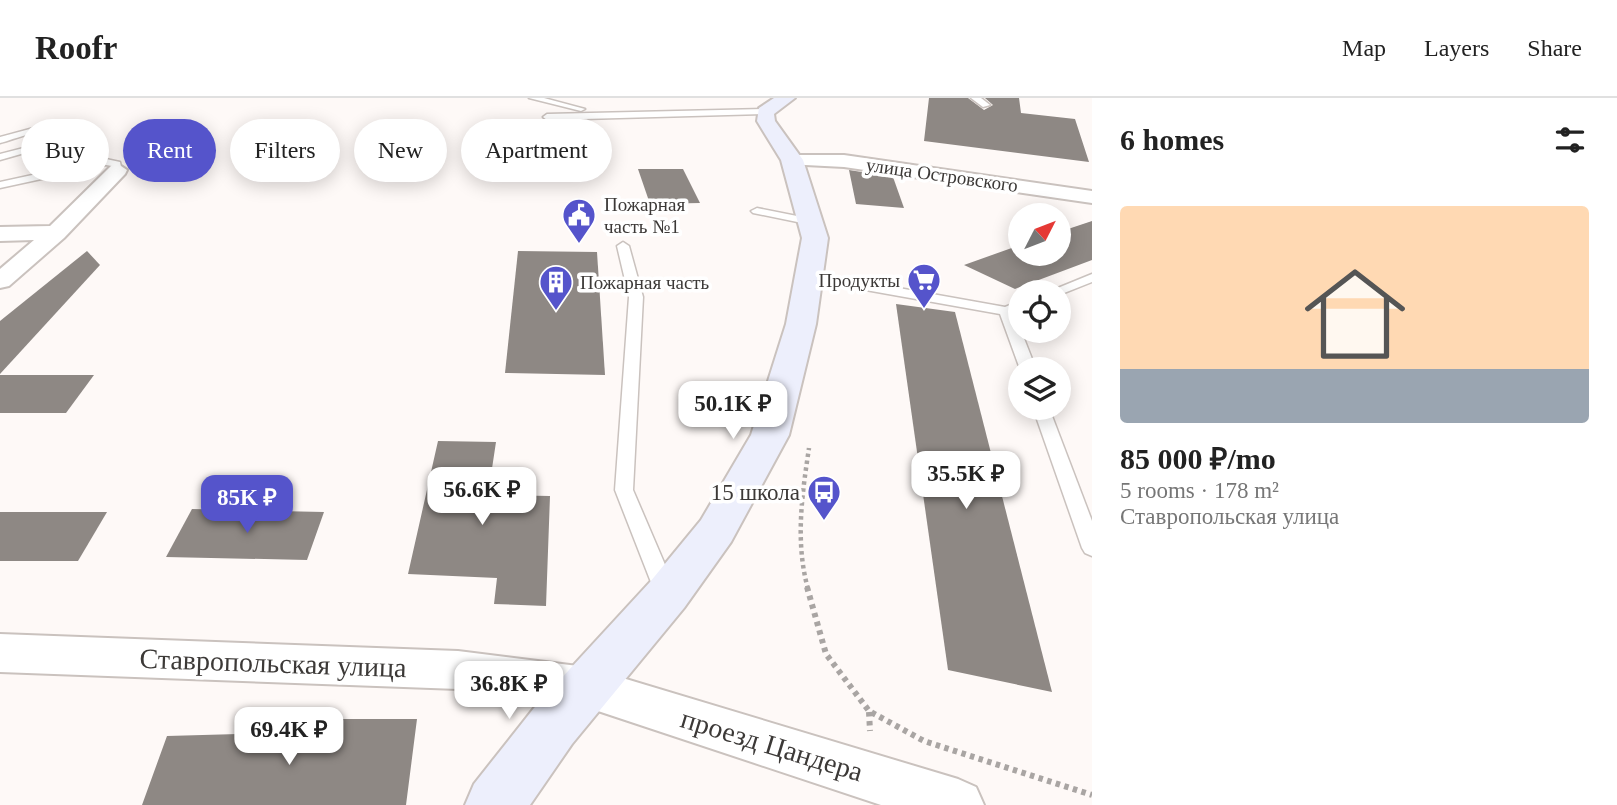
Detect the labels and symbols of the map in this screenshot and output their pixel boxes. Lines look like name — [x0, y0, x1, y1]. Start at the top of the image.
street label: улица Островского — [865, 154, 1019, 196]
place label: Пожарная часть №1 — [604, 194, 685, 237]
public building icon: Пожарная часть №1 — [560, 196, 598, 245]
north arrow — [1008, 203, 1071, 266]
supermarket icon: Продукты — [905, 261, 943, 310]
building icon: Пожарная часть — [537, 263, 575, 312]
place label: Продукты — [819, 270, 900, 291]
place label: Пожарная часть — [580, 272, 710, 293]
pin: 50.1K ₽ — [668, 382, 798, 441]
pin: 35.5K ₽ — [901, 452, 1031, 511]
pin: 56.6K ₽ — [417, 468, 547, 527]
bus stop icon: 15 школа — [805, 473, 843, 522]
pin: 85K ₽ — [198, 476, 296, 535]
place label: 15 школа — [711, 480, 800, 505]
street label: Ставропольская улица — [139, 643, 407, 683]
pin: 36.8K ₽ — [444, 662, 574, 721]
street label: проезд Цандера — [677, 703, 867, 788]
pin: 69.4K ₽ — [224, 708, 354, 767]

